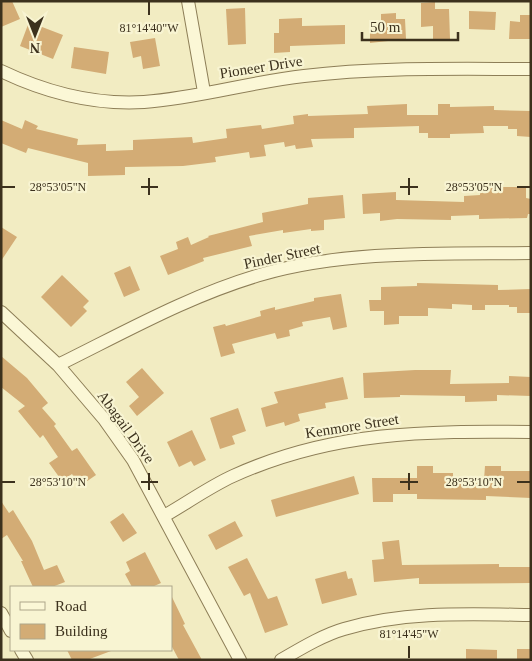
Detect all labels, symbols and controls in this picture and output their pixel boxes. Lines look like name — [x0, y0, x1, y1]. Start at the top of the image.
north arrow — [10, 10, 60, 60]
scale bar — [362, 10, 458, 42]
text: 50 m — [370, 19, 401, 35]
text: 81°14'40"W — [119, 21, 179, 35]
text: N — [30, 40, 40, 55]
street label: Pioneer Drive — [218, 52, 304, 81]
text: 28°53'05"N — [30, 180, 87, 194]
text: 28°53'05"N — [446, 180, 503, 194]
street label: Pinder Street — [242, 240, 323, 272]
street label: Abagail Drive — [94, 388, 158, 467]
street label: Kenmore Street — [304, 411, 401, 441]
text: 28°53'10"N — [30, 475, 87, 489]
text: 28°53'10"N — [446, 475, 503, 489]
legend — [10, 586, 172, 651]
text: Road — [55, 598, 87, 614]
text: Building — [55, 623, 108, 639]
text: 81°14'45"W — [379, 627, 439, 641]

